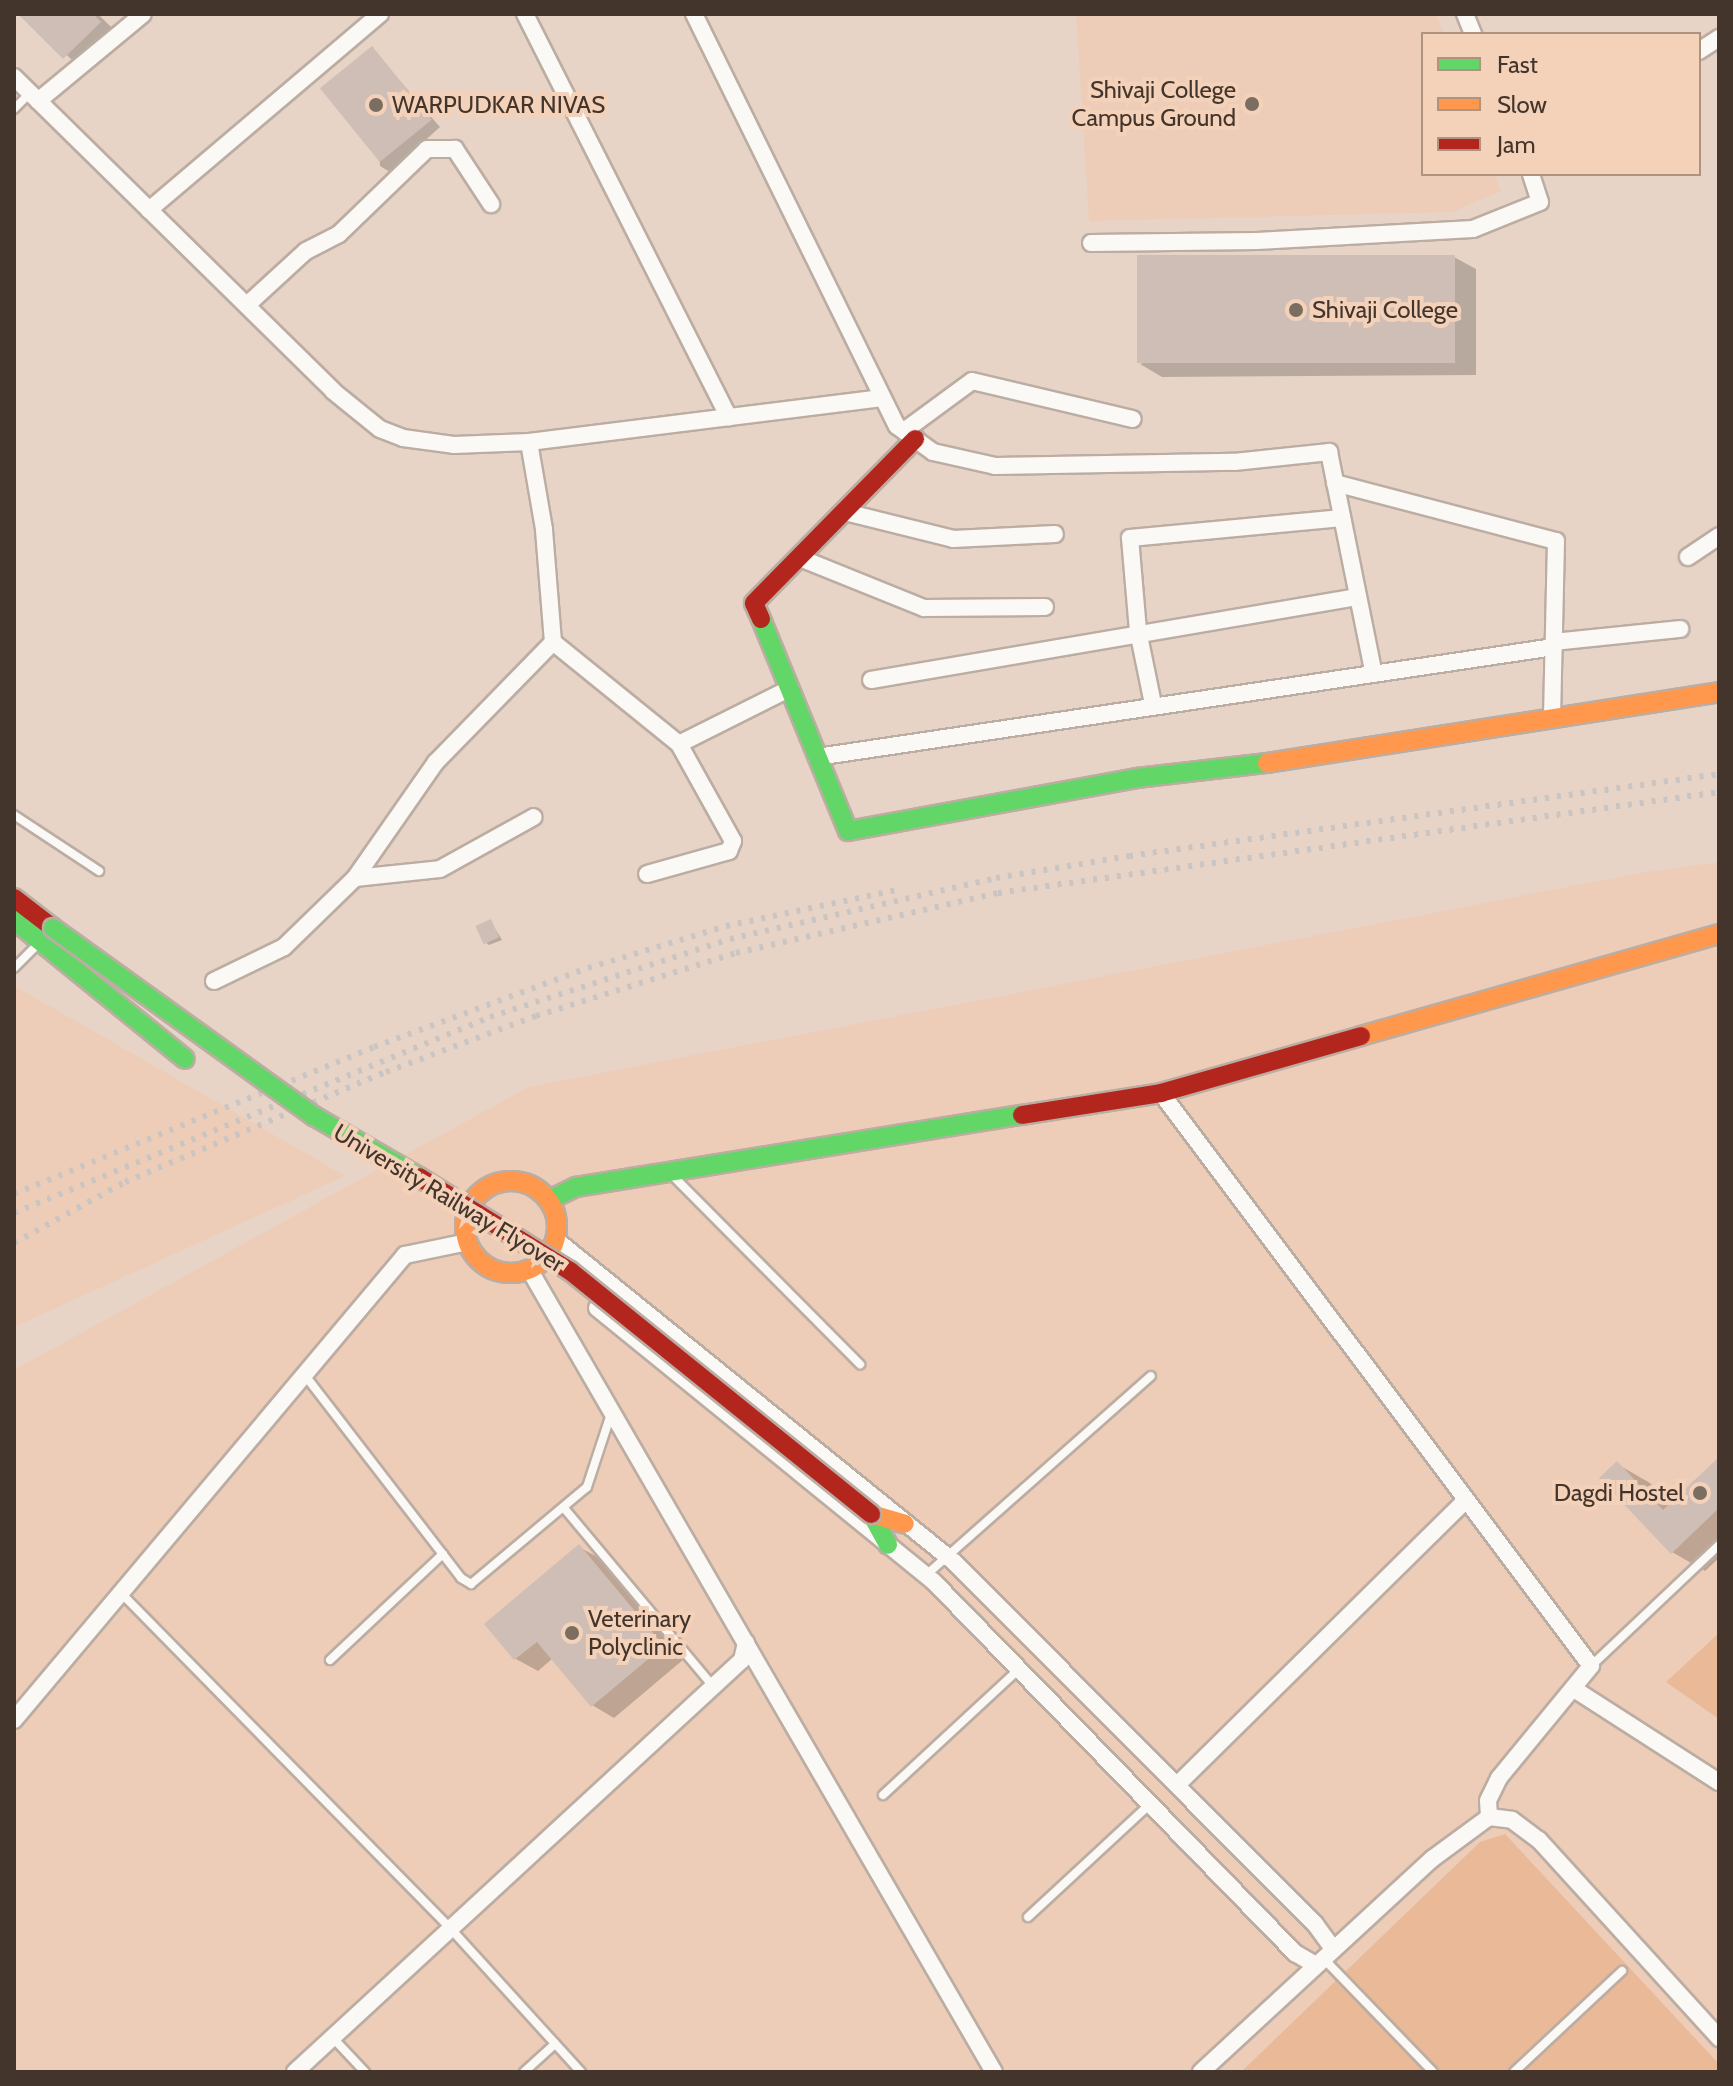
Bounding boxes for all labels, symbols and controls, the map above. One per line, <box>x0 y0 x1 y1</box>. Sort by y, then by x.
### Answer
legend <box>1421 32 1701 176</box>
text: Fast <box>1497 50 1538 79</box>
place label: Shivaji College Campus Ground <box>1072 76 1236 132</box>
text: Slow <box>1497 90 1547 119</box>
place label: WARPUDKAR NIVAS <box>392 91 605 119</box>
marker: Shivaji College Campus Ground <box>1243 95 1261 113</box>
marker: WARPUDKAR NIVAS <box>367 96 385 114</box>
text: Jam <box>1497 130 1535 159</box>
place label: Shivaji College <box>1312 296 1458 324</box>
marker: Shivaji College <box>1287 301 1305 319</box>
street label: University Railway Flyover <box>328 1118 570 1278</box>
place label: Dagdi Hostel <box>1554 1479 1684 1507</box>
marker: Dagdi Hostel <box>1691 1484 1709 1502</box>
place label: Veterinary Polyclinic <box>588 1605 691 1661</box>
marker: Veterinary Polyclinic <box>563 1624 581 1642</box>

